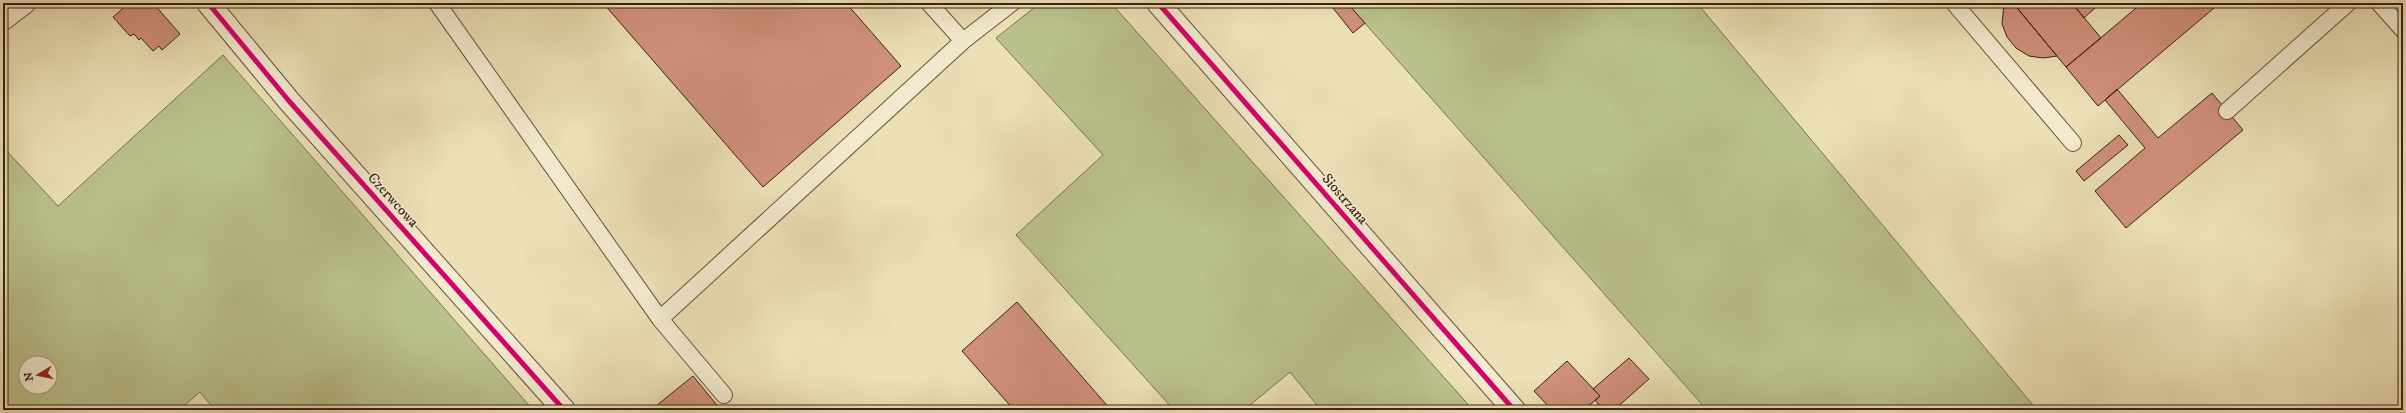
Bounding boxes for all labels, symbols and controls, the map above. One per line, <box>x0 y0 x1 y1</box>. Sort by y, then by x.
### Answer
street label: Czerwcowa <box>363 169 423 232</box>
street label: Siostrzana <box>1318 170 1373 229</box>
north arrow <box>18 355 58 395</box>
text: N <box>21 371 37 382</box>

